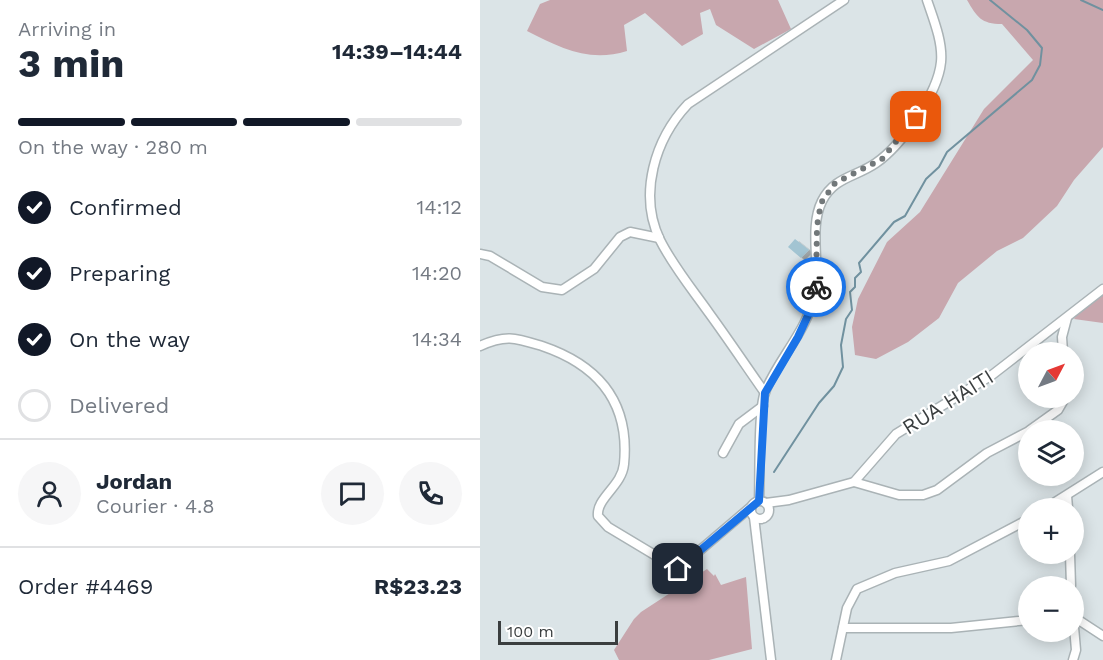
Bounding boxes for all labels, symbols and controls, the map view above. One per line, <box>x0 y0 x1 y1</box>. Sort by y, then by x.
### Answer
text: Arriving in <box>18 17 116 41</box>
text: 14:39–14:44 <box>332 39 462 64</box>
text: 3 min <box>18 41 125 86</box>
pin <box>890 91 941 142</box>
icon: bag <box>899 100 932 133</box>
text: On the way · 280 m <box>18 135 208 159</box>
icon: check <box>18 191 51 224</box>
text: Confirmed <box>69 195 182 220</box>
text: 14:12 <box>417 195 462 219</box>
icon: check <box>18 257 51 290</box>
courier <box>786 257 846 317</box>
text: Preparing <box>69 261 170 286</box>
text: 14:20 <box>412 261 462 285</box>
icon: bike <box>800 271 833 304</box>
icon: check <box>18 323 51 356</box>
text: On the way <box>69 327 190 352</box>
text: 14:34 <box>412 327 462 351</box>
north arrow <box>1018 342 1084 408</box>
map controls <box>1018 342 1084 642</box>
street label: RUA HAITI <box>897 364 998 439</box>
text: Delivered <box>69 393 169 418</box>
button: layers <box>1018 420 1084 486</box>
button: person <box>18 462 81 525</box>
button: chat <box>321 462 384 525</box>
button: phone <box>399 462 462 525</box>
text: Jordan <box>96 469 172 494</box>
text: Courier · 4.8 <box>96 494 215 518</box>
button: + <box>1018 498 1084 564</box>
pin <box>652 543 703 594</box>
icon: home <box>661 552 694 585</box>
text: Order #4469 <box>18 574 153 599</box>
text: R$23.23 <box>374 574 462 599</box>
button: − <box>1018 576 1084 642</box>
scale bar <box>498 618 618 646</box>
text: 100 m <box>507 622 554 641</box>

